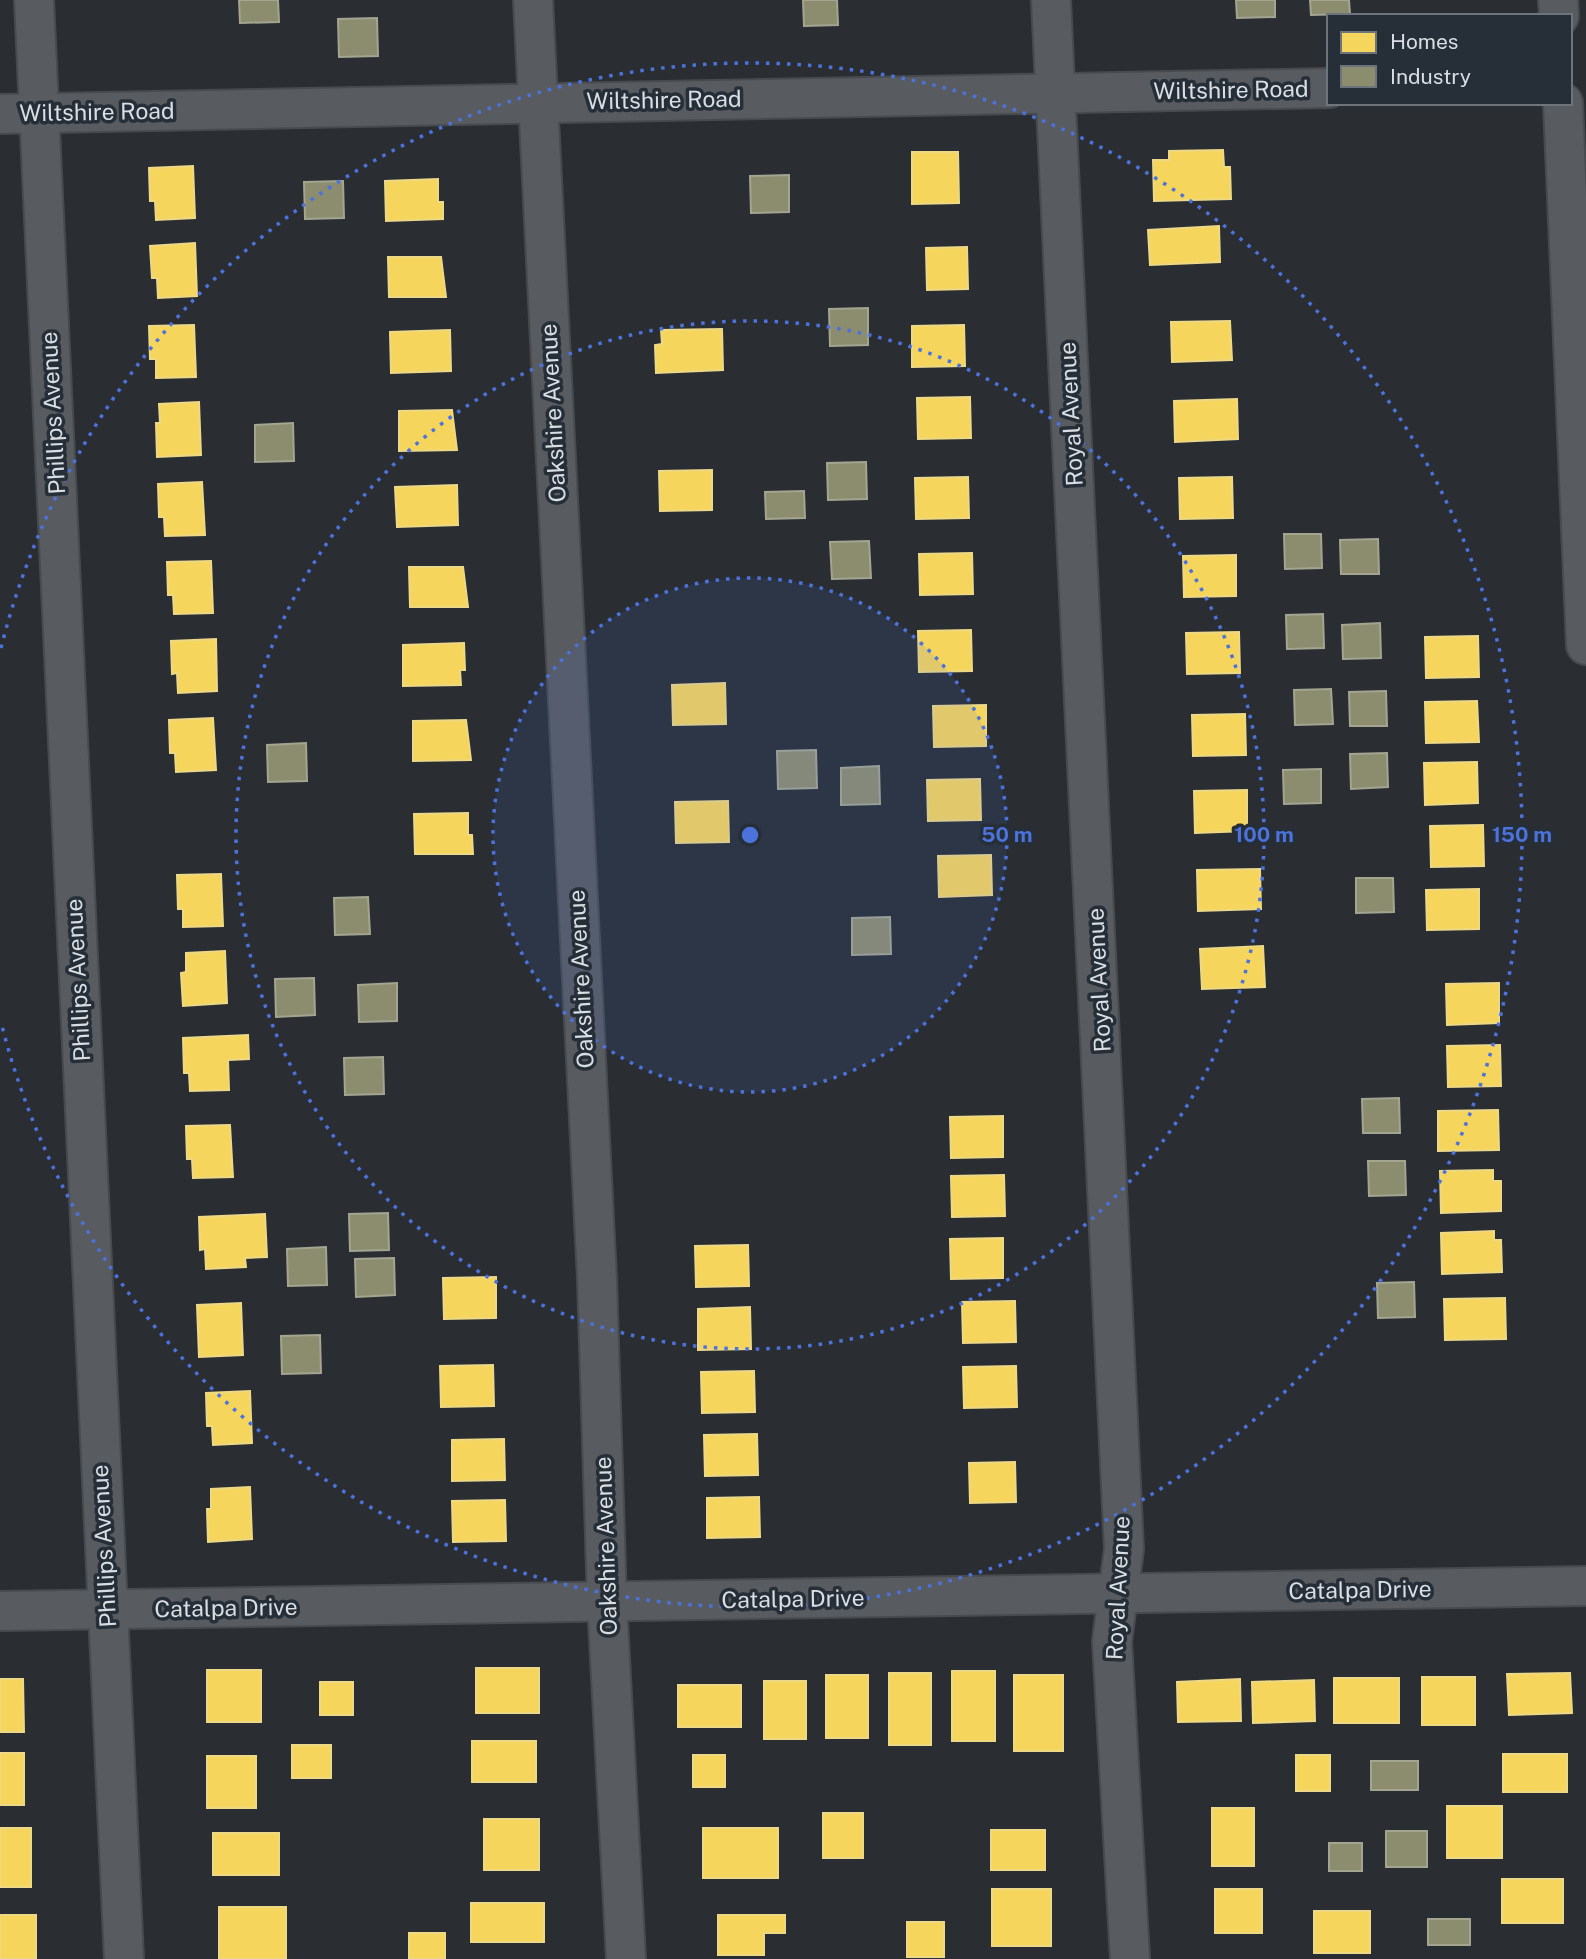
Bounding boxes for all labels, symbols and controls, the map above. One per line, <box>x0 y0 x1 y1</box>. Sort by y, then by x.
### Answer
legend <box>1327 14 1572 105</box>
text: Homes <box>1390 29 1458 54</box>
text: Industry <box>1390 64 1471 89</box>
street label: Wiltshire Road <box>1153 75 1309 104</box>
street label: Wiltshire Road <box>586 85 742 114</box>
street label: Wiltshire Road <box>19 97 175 126</box>
street label: Oakshire Avenue <box>534 323 571 503</box>
street label: Phillips Avenue <box>35 331 70 495</box>
street label: Royal Avenue <box>1053 341 1088 487</box>
text: 50 m <box>981 822 1033 847</box>
text: 100 m <box>1234 822 1294 847</box>
text: 150 m <box>1492 822 1552 847</box>
centre of rings <box>738 823 762 847</box>
street label: Oakshire Avenue <box>562 889 599 1069</box>
street label: Phillips Avenue <box>60 898 95 1062</box>
street label: Royal Avenue <box>1081 907 1116 1053</box>
street label: Oakshire Avenue <box>589 1456 622 1636</box>
street label: Phillips Avenue <box>86 1464 121 1628</box>
street label: Royal Avenue <box>1100 1515 1135 1661</box>
street label: Catalpa Drive <box>1288 1575 1432 1604</box>
street label: Catalpa Drive <box>721 1584 865 1613</box>
street label: Catalpa Drive <box>154 1593 298 1622</box>

